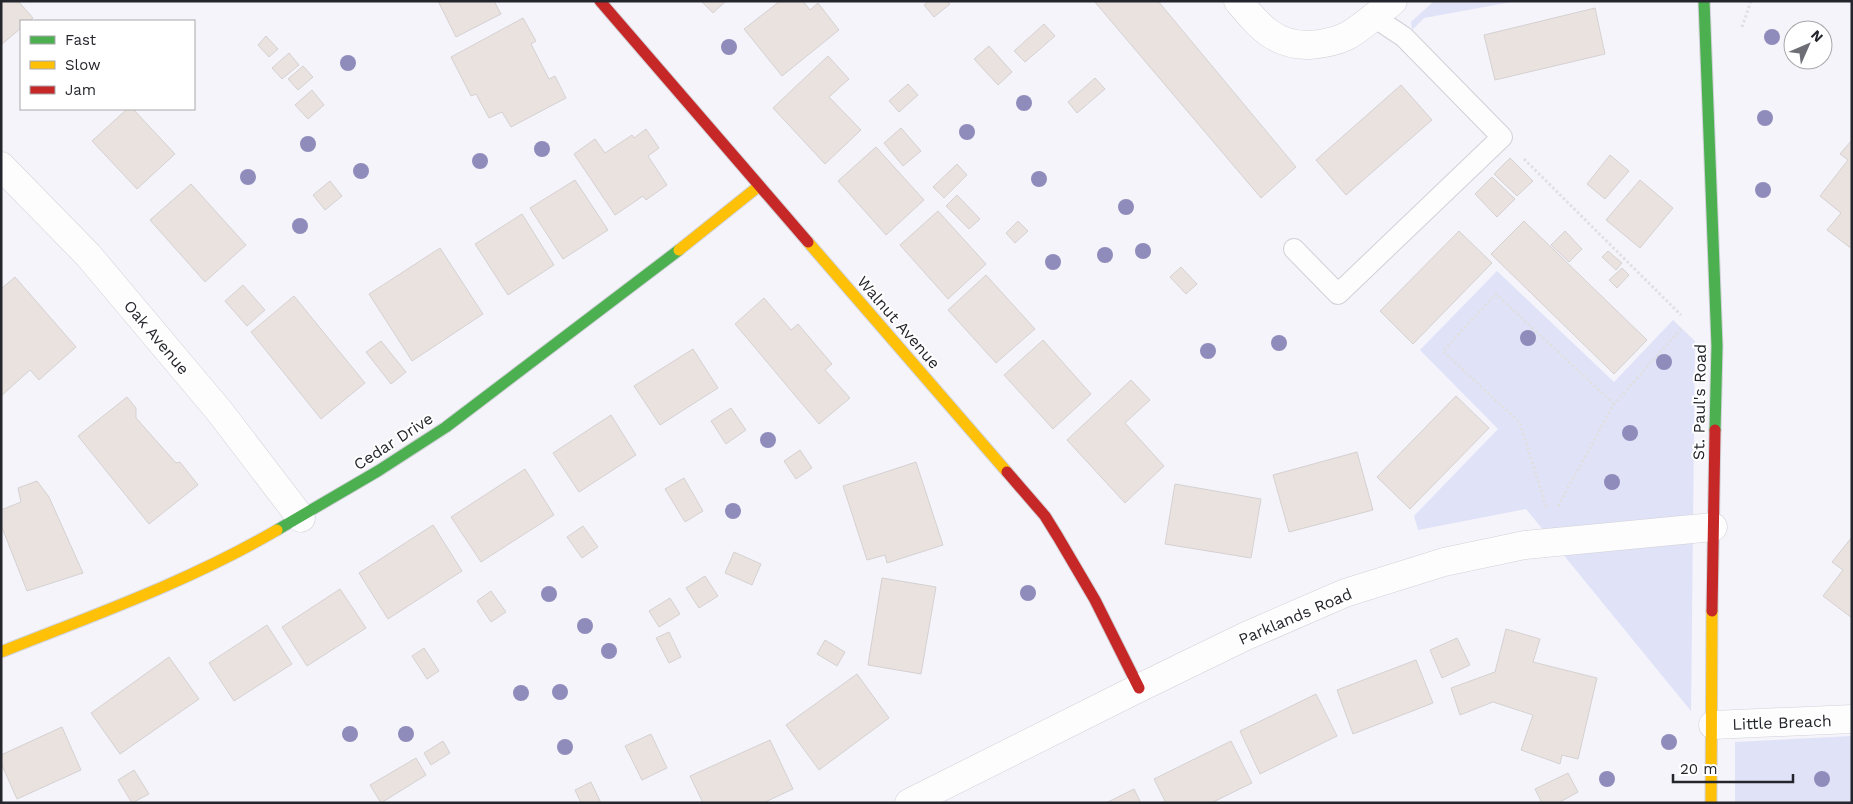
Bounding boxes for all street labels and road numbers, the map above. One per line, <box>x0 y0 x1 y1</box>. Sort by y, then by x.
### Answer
street label: Walnut Avenue <box>853 272 944 373</box>
street label: Oak Avenue <box>120 296 193 378</box>
street label: St. Paul's Road <box>1689 344 1710 460</box>
street label: Cedar Drive <box>350 409 436 474</box>
street label: Parklands Road <box>1236 584 1355 649</box>
street label: Little Breach <box>1732 711 1832 734</box>

